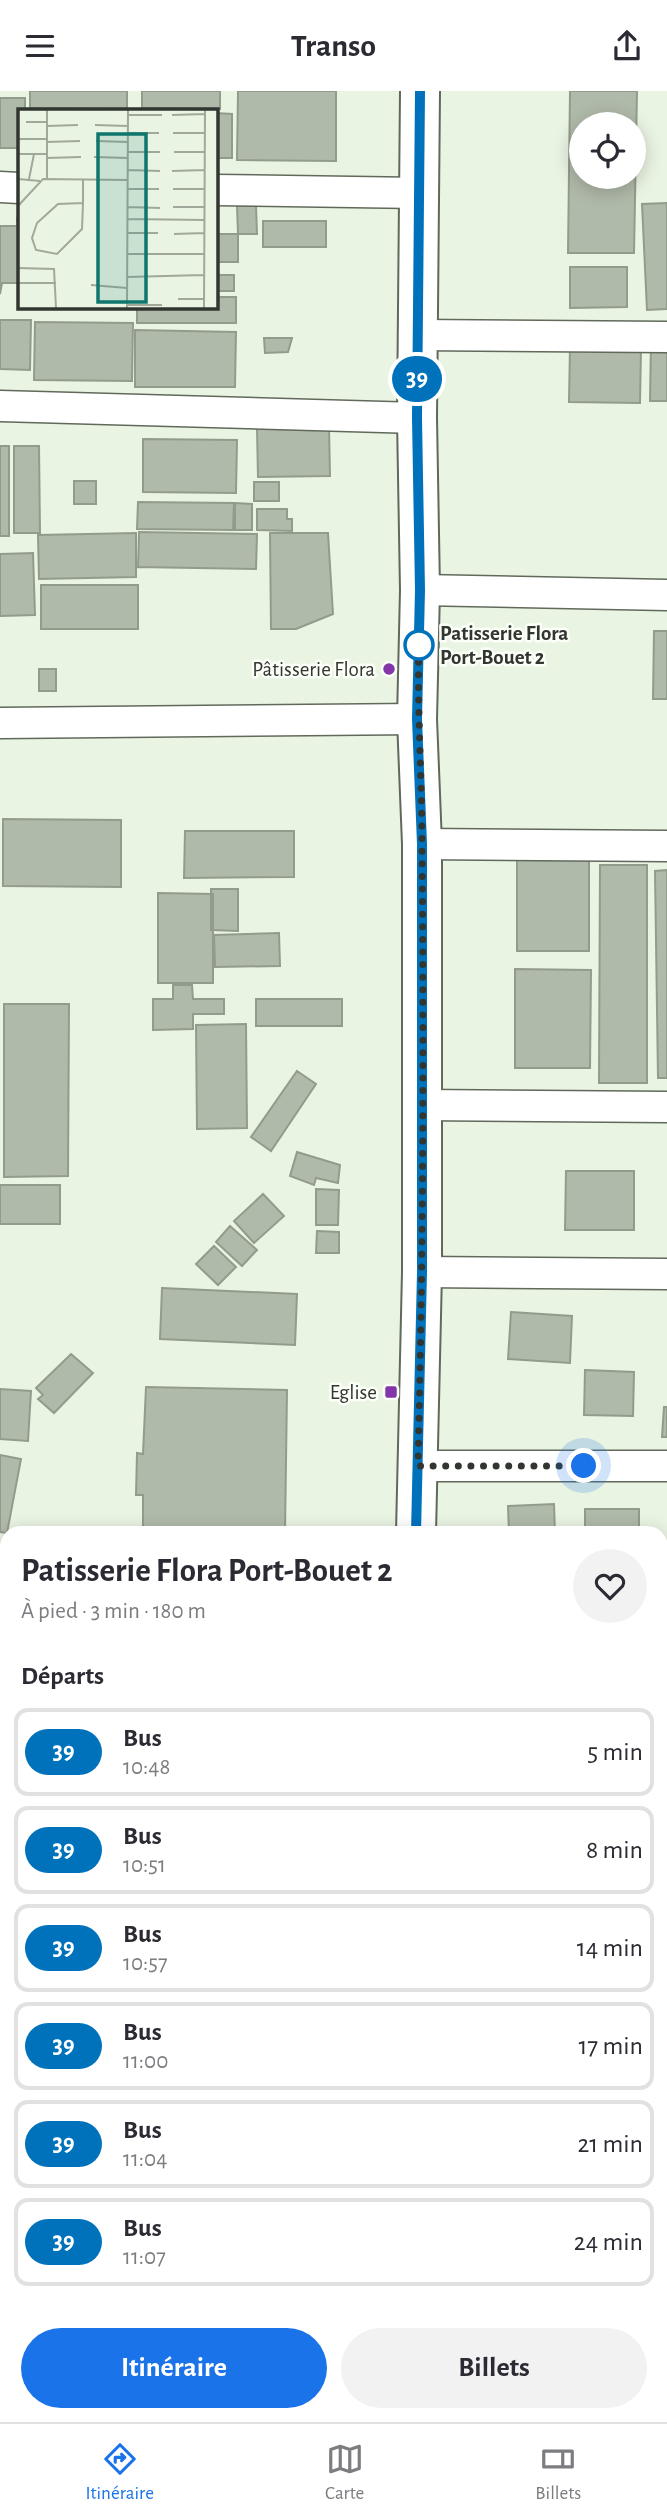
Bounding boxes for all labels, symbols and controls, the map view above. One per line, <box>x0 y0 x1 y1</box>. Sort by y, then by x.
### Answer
icon: menu <box>21 27 59 65</box>
icon: share <box>608 27 646 65</box>
text: Transo <box>291 30 376 62</box>
inset map <box>18 109 217 308</box>
map controls <box>569 112 646 189</box>
button: locate <box>569 112 646 189</box>
line badge: 39 <box>386 356 448 402</box>
text: 39 <box>406 367 428 391</box>
place label: Patisserie Flora Port-Bouet 2 <box>440 623 568 668</box>
marker: Patisserie Flora Port-Bouet 2 <box>404 630 434 660</box>
place label: Pâtisserie Flora <box>252 659 375 680</box>
marker: Pâtisserie Flora <box>381 661 397 677</box>
place label: Eglise <box>330 1382 377 1403</box>
marker: Eglise <box>383 1384 399 1400</box>
your location <box>566 1448 601 1483</box>
button: heart <box>573 1549 647 1623</box>
text: Patisserie Flora Port-Bouet 2 <box>21 1555 392 1588</box>
text: À pied · 3 min · 180 m <box>21 1600 206 1623</box>
text: Départs <box>21 1663 104 1689</box>
text: Bus <box>123 1725 162 1751</box>
text: 5 min <box>587 1739 643 1765</box>
text: 39 <box>53 1740 74 1764</box>
text: 10:48 <box>123 1756 170 1779</box>
text: Bus <box>123 1823 162 1849</box>
text: 8 min <box>586 1837 643 1863</box>
text: 39 <box>53 1838 74 1862</box>
text: 10:51 <box>123 1854 166 1877</box>
text: Bus <box>123 1921 162 1947</box>
text: 14 min <box>577 1935 643 1961</box>
text: 39 <box>53 1936 74 1960</box>
text: 10:57 <box>123 1952 168 1975</box>
text: Bus <box>123 2019 162 2045</box>
text: 17 min <box>578 2033 643 2059</box>
text: 39 <box>53 2034 74 2058</box>
text: 11:00 <box>123 2050 168 2073</box>
text: Bus <box>123 2117 162 2143</box>
text: 21 min <box>577 2131 643 2157</box>
text: 39 <box>53 2132 74 2156</box>
text: 11:04 <box>123 2148 167 2171</box>
text: Bus <box>123 2215 162 2241</box>
text: 24 min <box>574 2229 643 2255</box>
text: 39 <box>53 2230 74 2254</box>
text: 11:07 <box>123 2246 166 2269</box>
button: Itinéraire <box>21 2328 327 2408</box>
button: Billets <box>341 2328 647 2408</box>
tab: Itinéraire <box>86 2440 154 2505</box>
tab: Carte <box>325 2440 364 2505</box>
tab: Billets <box>535 2440 581 2505</box>

